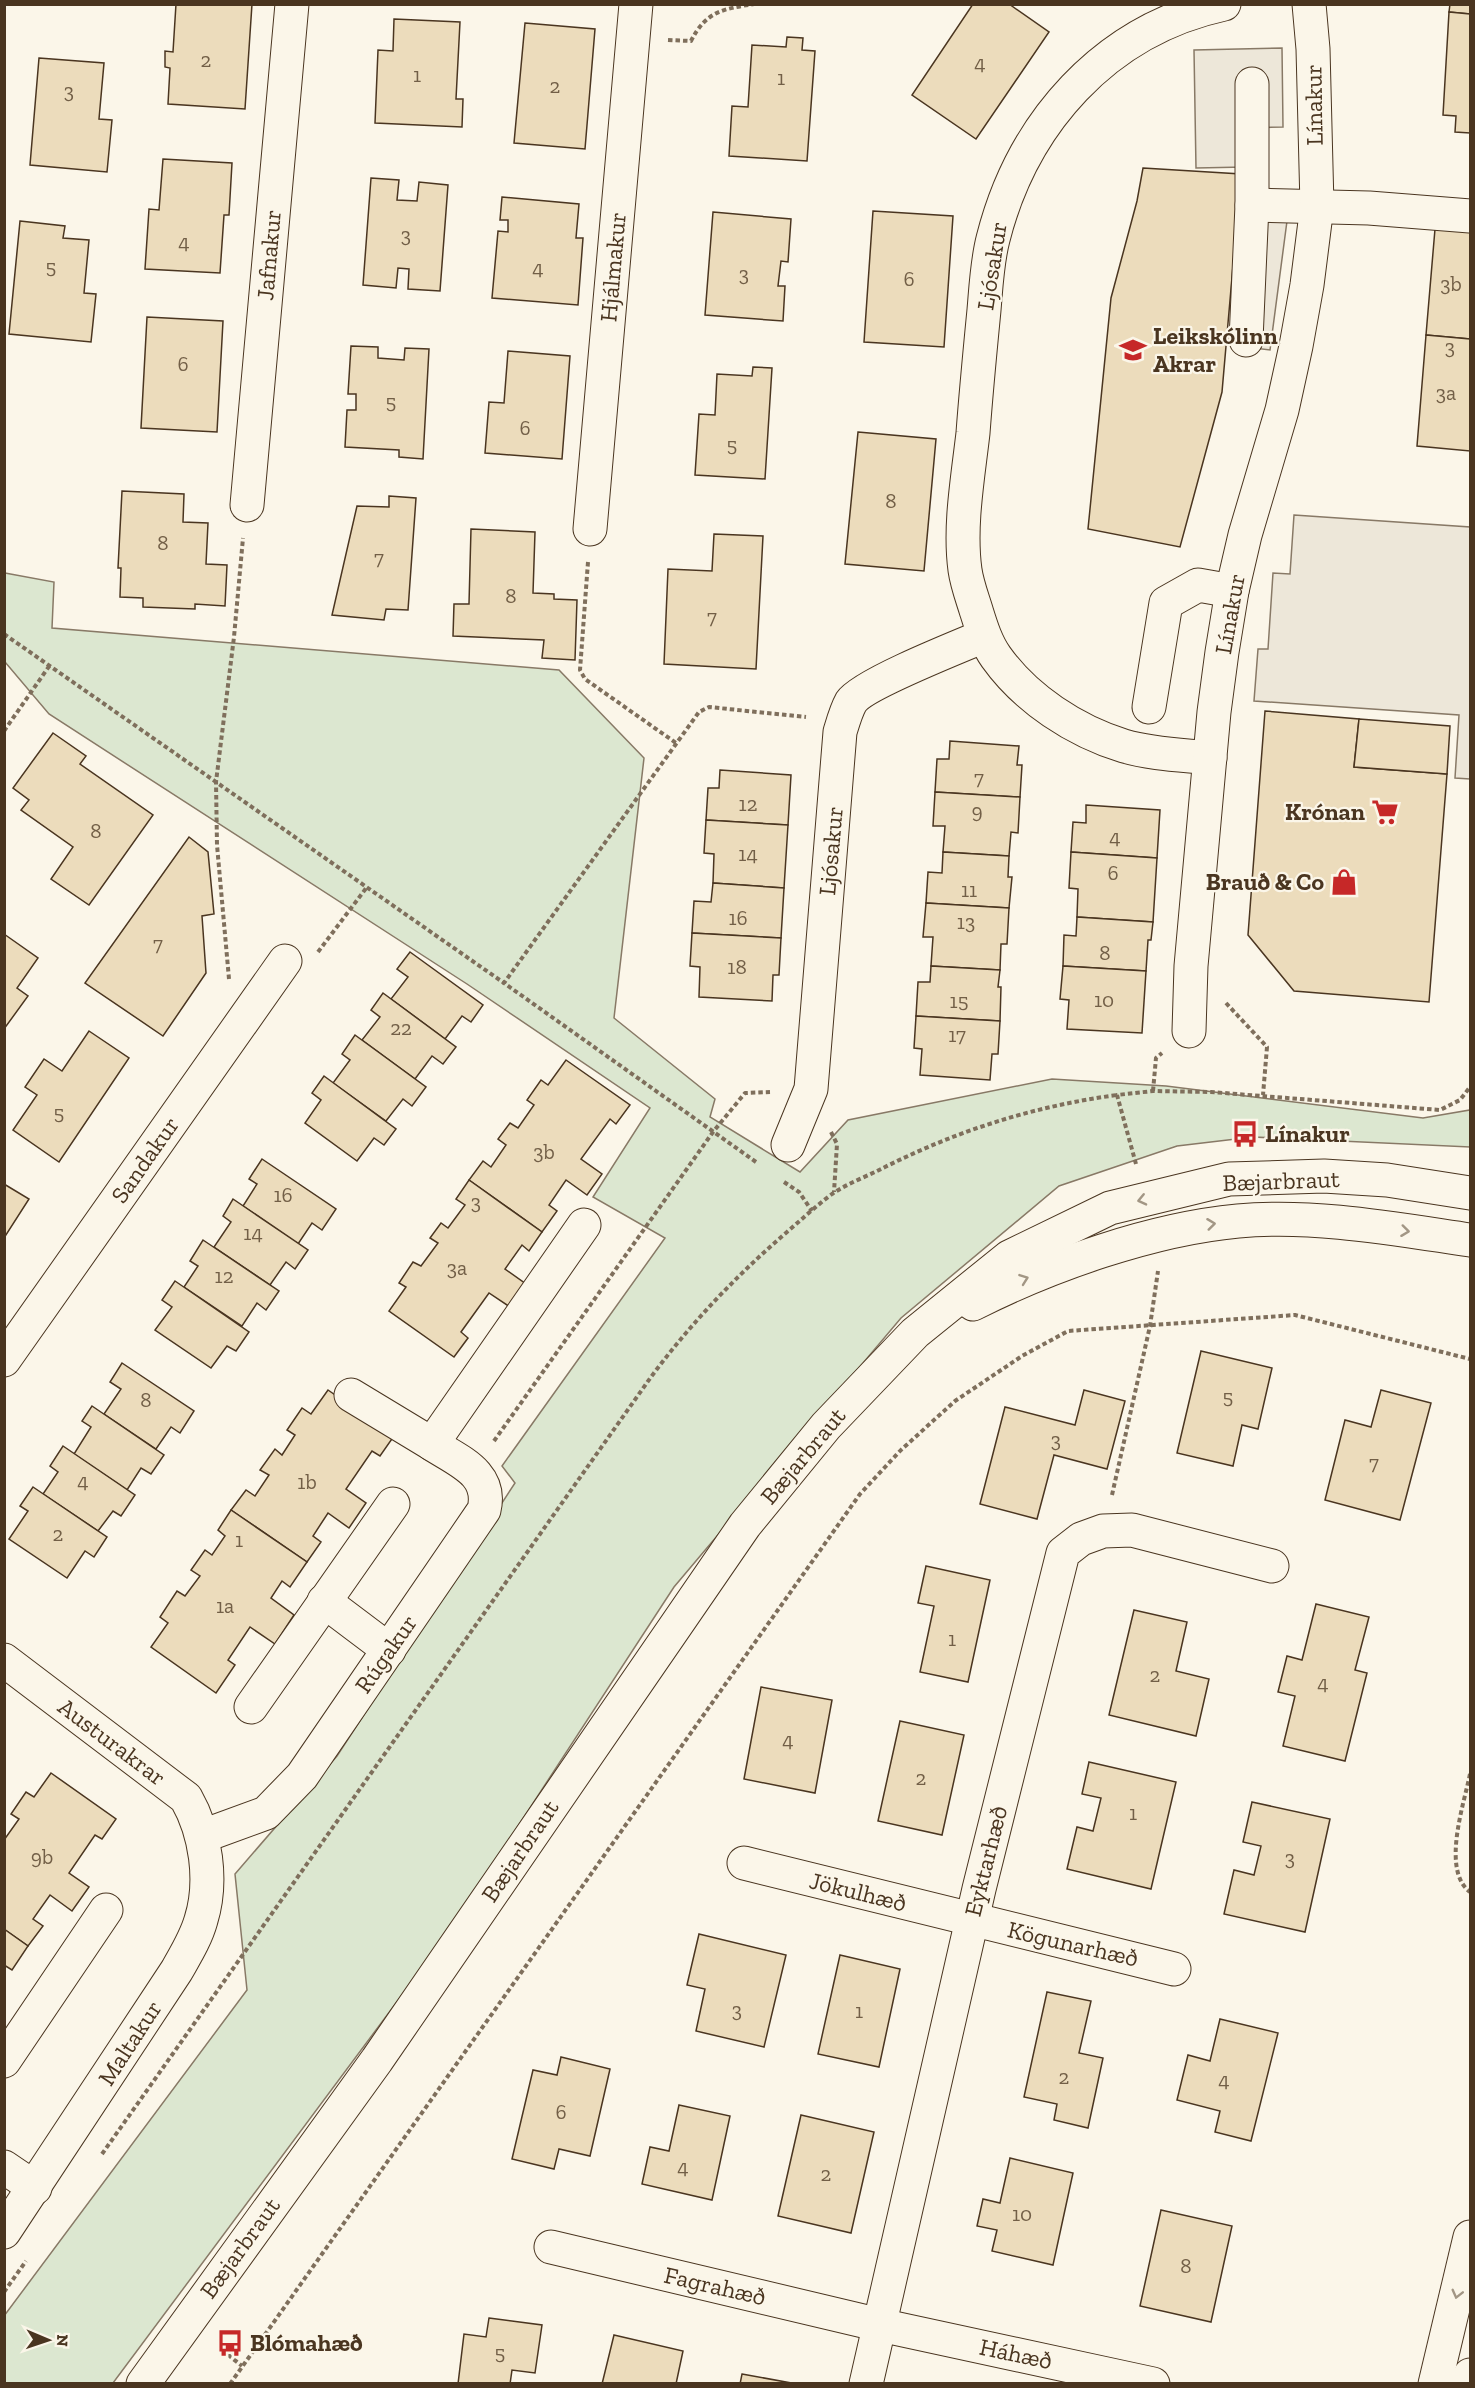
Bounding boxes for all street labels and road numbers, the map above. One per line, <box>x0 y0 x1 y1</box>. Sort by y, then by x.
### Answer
street label: Línakur <box>1298 64 1329 146</box>
street label: Jafnakur <box>250 208 287 302</box>
street label: Hjálmakur <box>593 211 632 323</box>
street label: Ljósakur <box>970 220 1013 312</box>
street label: Línakur <box>1208 571 1251 656</box>
street label: Ljósakur <box>812 805 849 897</box>
street label: Sandakur <box>104 1111 185 1209</box>
street label: Bæjarbraut <box>1222 1164 1340 1197</box>
street label: Bæjarbraut <box>754 1401 851 1510</box>
street label: Rúgakur <box>348 1609 423 1699</box>
street label: Austurakrar <box>53 1692 172 1792</box>
street label: Bæjarbraut <box>475 1794 564 1907</box>
street label: Eyktarhæð <box>958 1802 1013 1919</box>
street label: Jökulhæð <box>806 1865 910 1918</box>
street label: Kögunarhæð <box>1005 1914 1141 1973</box>
street label: Maltakur <box>91 1995 168 2091</box>
street label: Bæjarbraut <box>193 2192 286 2304</box>
street label: Fagrahæð <box>661 2260 769 2311</box>
street label: Háhæð <box>977 2332 1055 2375</box>

